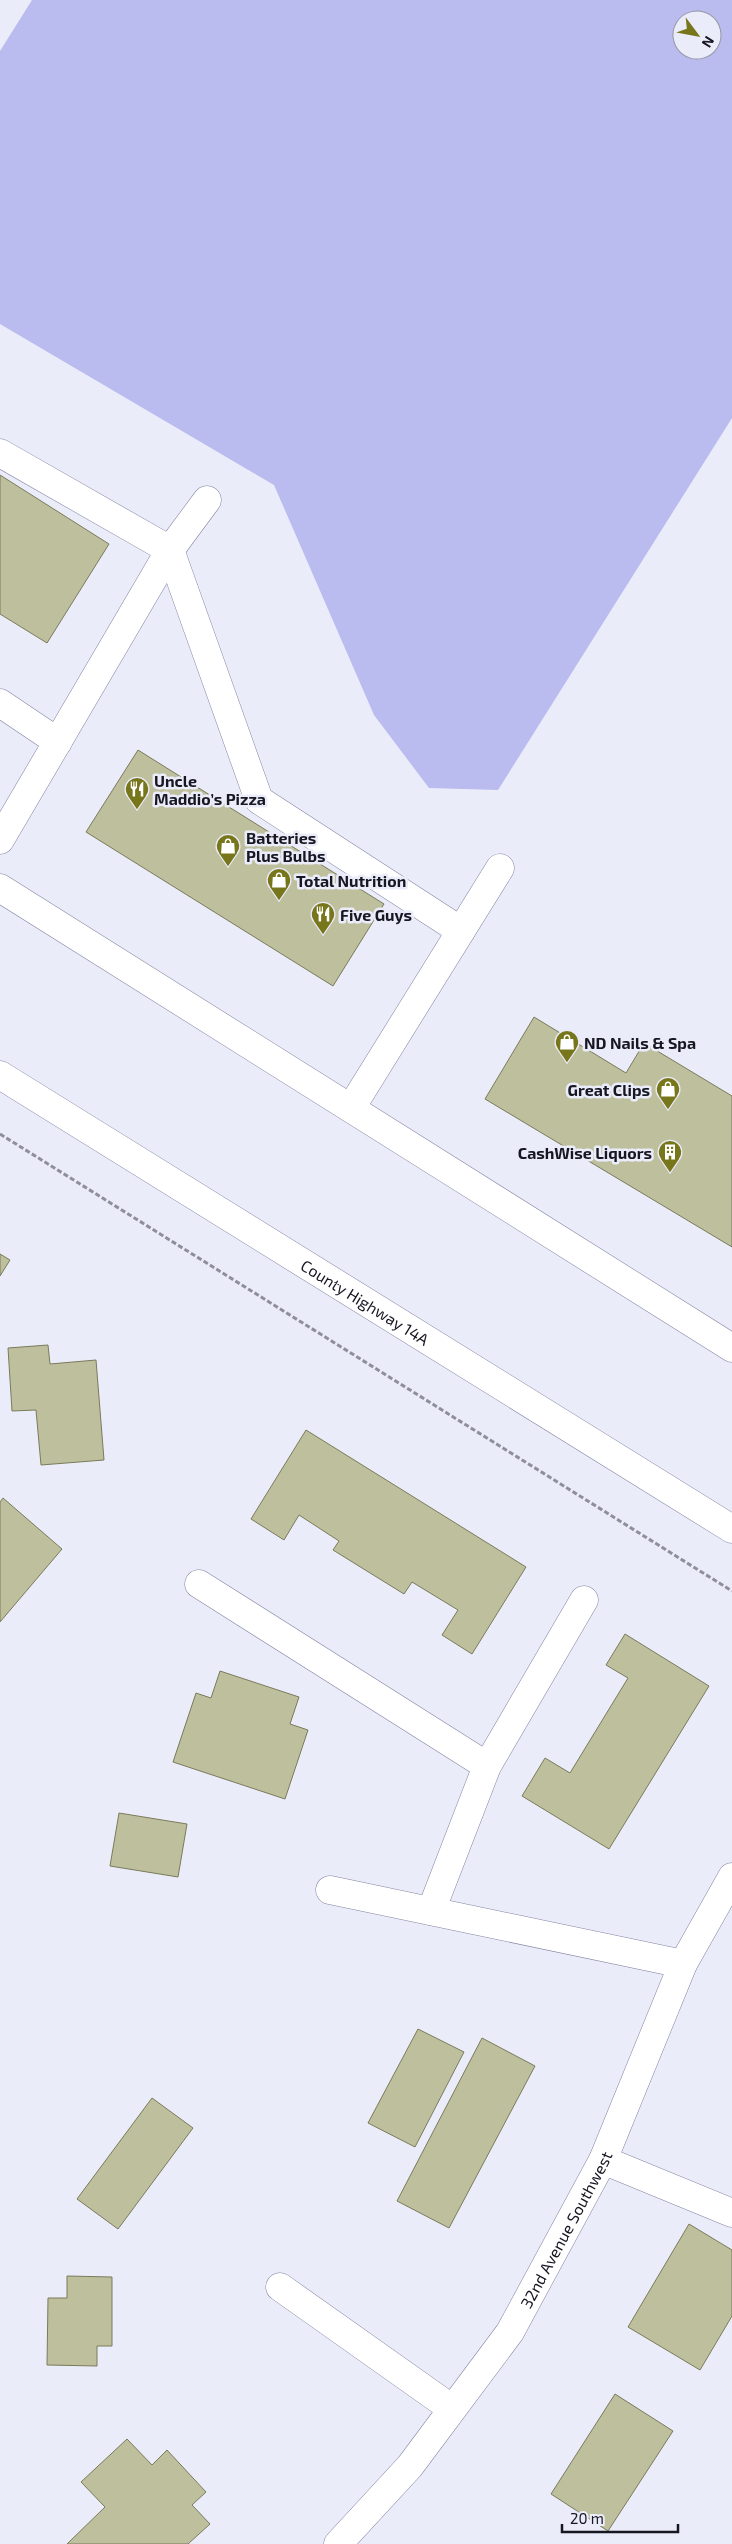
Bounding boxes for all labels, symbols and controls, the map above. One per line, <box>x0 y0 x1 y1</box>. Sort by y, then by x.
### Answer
north arrow <box>672 10 722 60</box>
text: N <box>699 33 718 51</box>
place label: Uncle Maddio’s Pizza <box>154 771 266 808</box>
restaurant icon: Uncle Maddio’s Pizza <box>124 776 150 810</box>
place label: Batteries Plus Bulbs <box>246 828 326 865</box>
shop icon: Batteries Plus Bulbs <box>215 833 241 867</box>
shop icon: Total Nutrition <box>266 867 292 901</box>
place label: Total Nutrition <box>296 871 406 890</box>
restaurant icon: Five Guys <box>310 901 336 935</box>
place label: Five Guys <box>340 905 412 925</box>
shop icon: ND Nails & Spa <box>554 1029 580 1063</box>
place label: ND Nails & Spa <box>584 1033 696 1052</box>
shop icon: Great Clips <box>655 1076 681 1110</box>
place label: Great Clips <box>568 1080 650 1099</box>
building icon: CashWise Liquors <box>657 1139 683 1173</box>
place label: CashWise Liquors <box>518 1143 652 1162</box>
street label: County Highway 14A <box>298 1255 433 1349</box>
street label: 32nd Avenue Southwest <box>515 2148 615 2311</box>
scale bar <box>562 2502 678 2534</box>
text: 20 m <box>570 2509 604 2527</box>

